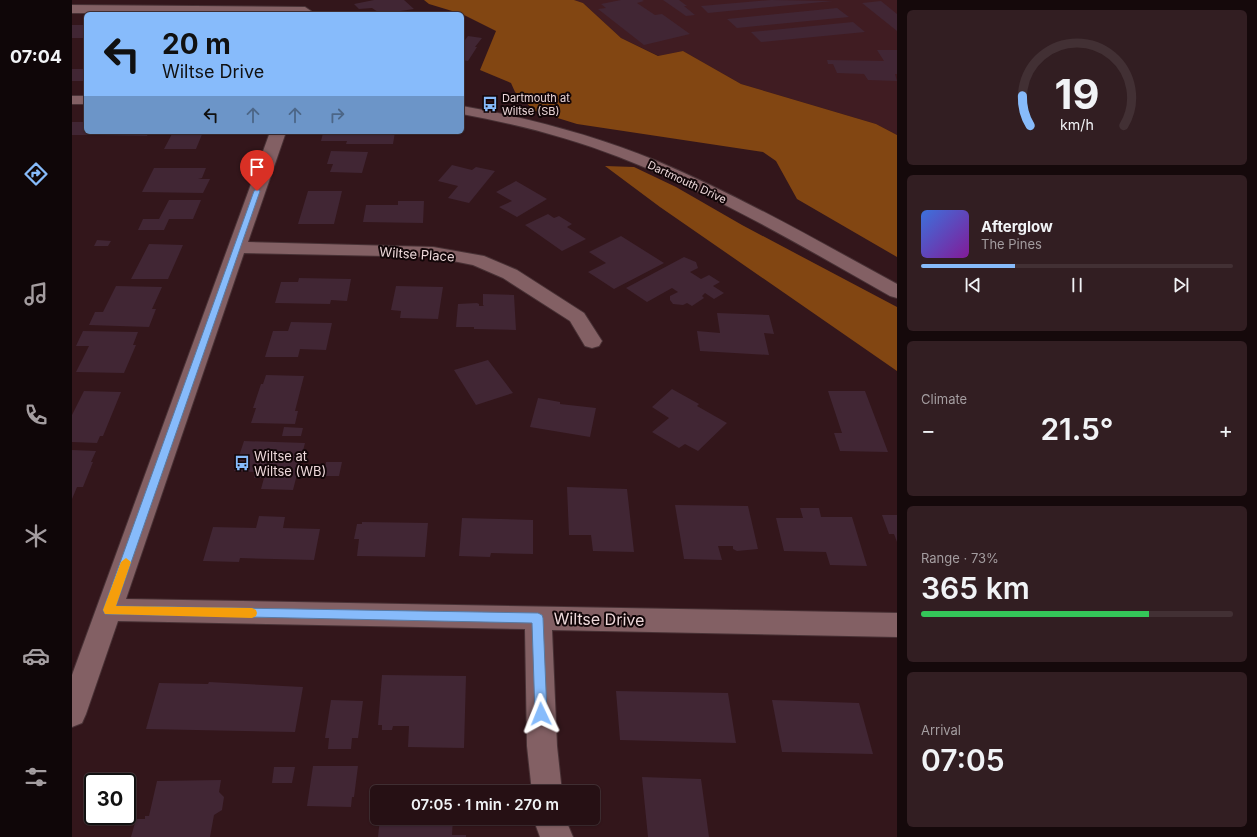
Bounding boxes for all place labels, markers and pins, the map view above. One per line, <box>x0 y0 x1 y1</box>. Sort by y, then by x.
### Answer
place label: Dartmouth at Wiltse (SB) <box>502 91 570 118</box>
bus stop icon: Dartmouth at Wiltse (SB) <box>481 95 499 113</box>
pin <box>240 150 274 191</box>
place label: Wiltse at Wiltse (WB) <box>254 448 326 479</box>
bus stop icon: Wiltse at Wiltse (WB) <box>233 454 251 472</box>

